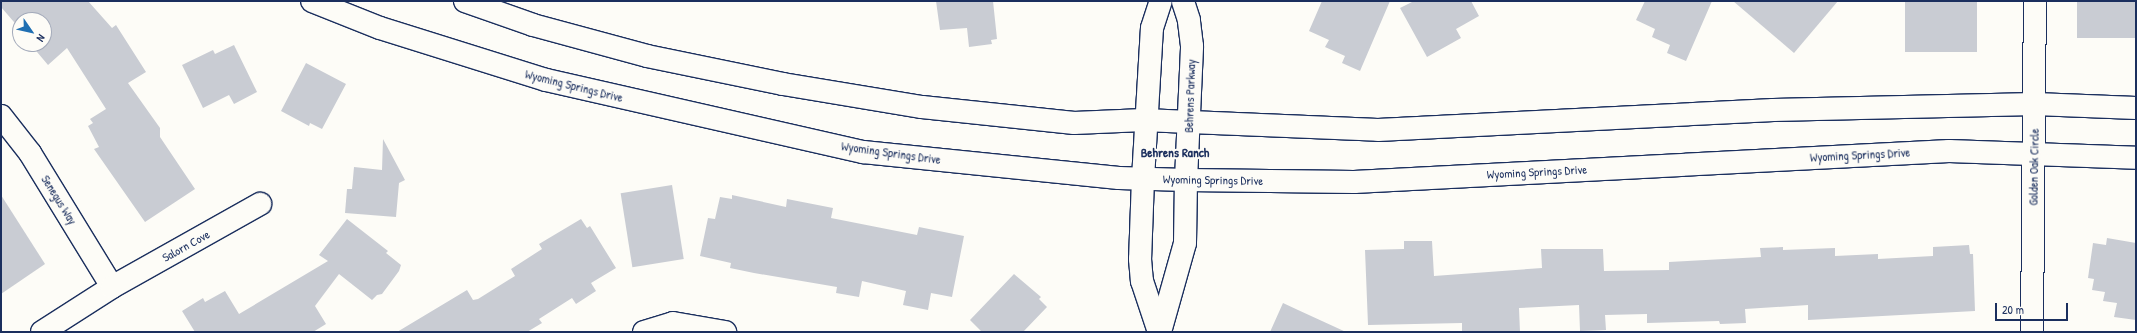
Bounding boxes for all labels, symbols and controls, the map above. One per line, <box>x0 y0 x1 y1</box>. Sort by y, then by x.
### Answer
north arrow <box>12 12 52 52</box>
text: N <box>34 32 49 44</box>
street label: Behrens Parkway <box>1182 59 1198 133</box>
street label: Wyoming Springs Drive <box>524 67 624 105</box>
street label: Golden Oak Circle <box>2026 128 2042 206</box>
street label: Wyoming Springs Drive <box>840 139 942 167</box>
district label: Behrens Ranch <box>1141 144 1209 160</box>
street label: Wyoming Springs Drive <box>1810 145 1910 165</box>
street label: Wyoming Springs Drive <box>1487 162 1587 182</box>
street label: Wyoming Springs Drive <box>1163 172 1263 188</box>
street label: Senegus Way <box>38 173 80 227</box>
street label: Salorn Cove <box>160 227 212 265</box>
scale bar <box>1997 295 2070 321</box>
text: 20 m <box>2002 301 2024 318</box>

